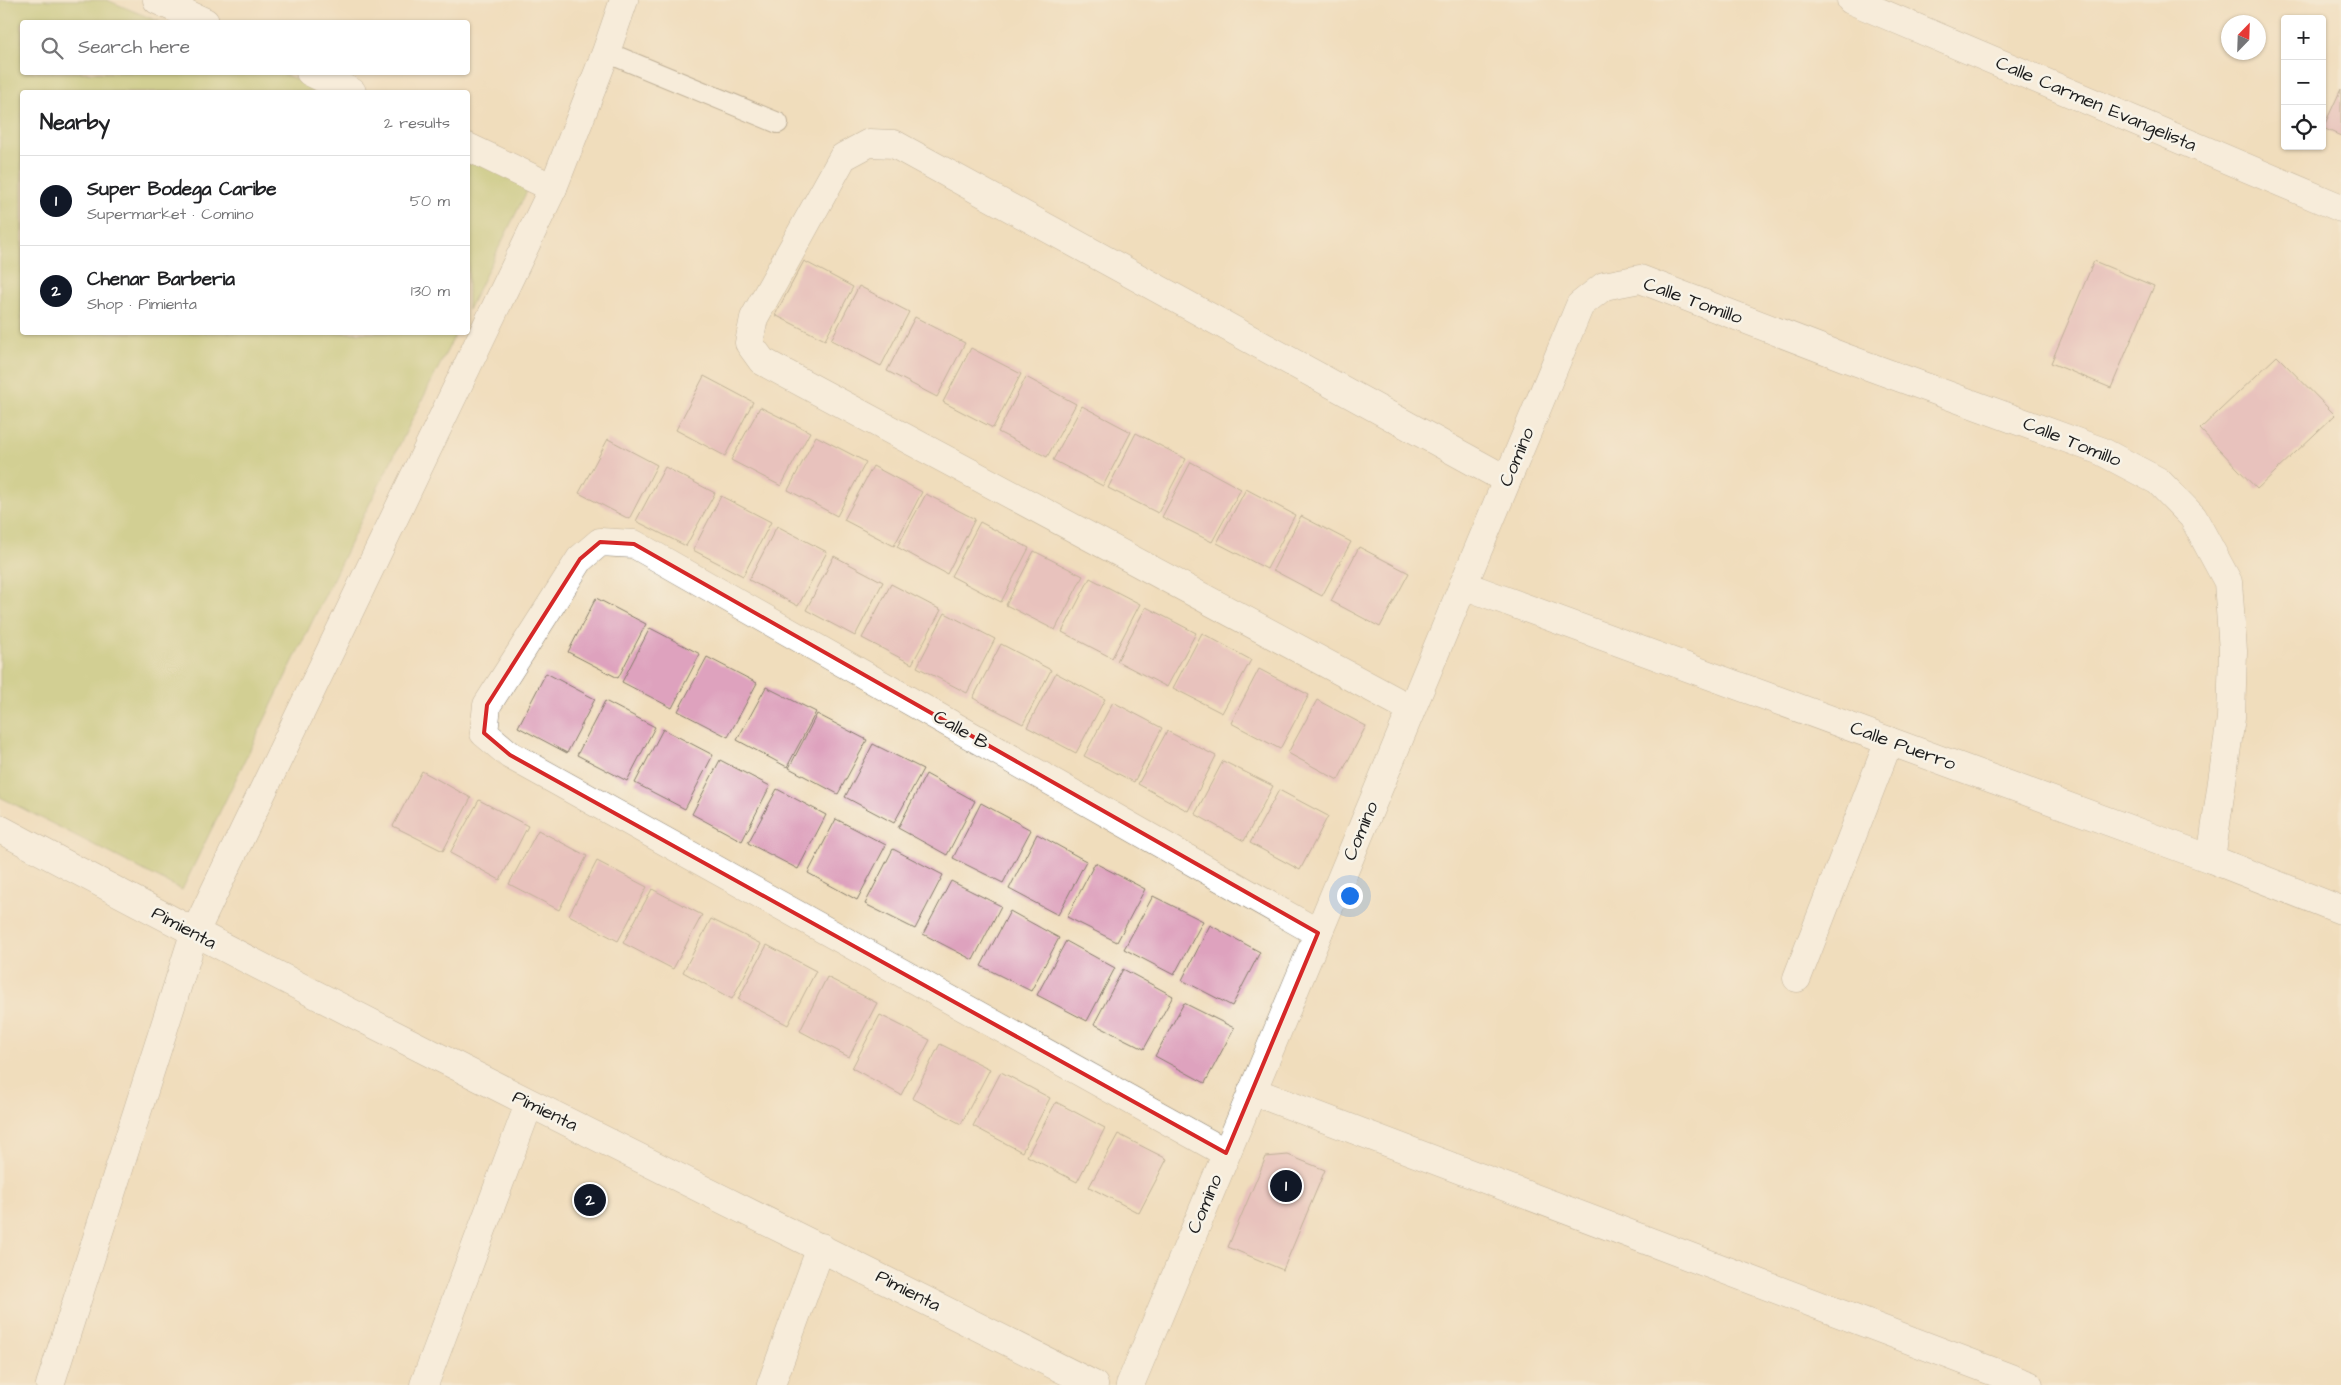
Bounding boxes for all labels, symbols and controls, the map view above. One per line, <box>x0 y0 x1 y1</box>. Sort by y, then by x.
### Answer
north arrow <box>2221 15 2266 60</box>
map controls <box>2281 15 2326 150</box>
button: + <box>2281 15 2326 60</box>
search box <box>20 20 470 75</box>
icon: search <box>38 34 66 62</box>
text: Search here <box>78 34 190 61</box>
street label: Calle Carmen Evangelista <box>1991 49 2201 160</box>
button: − <box>2281 60 2326 105</box>
button: locate <box>2281 105 2326 150</box>
text: Nearby <box>40 108 110 137</box>
text: 2 results <box>384 112 450 134</box>
text: Super Bodega Caribe <box>87 176 277 203</box>
text: 1 <box>55 190 57 212</box>
text: 50 m <box>410 190 450 212</box>
text: Supermarket · Comino <box>87 203 253 225</box>
text: Chenar Barberia <box>87 266 235 293</box>
street label: Calle Tomillo <box>1640 271 1747 332</box>
text: 2 <box>51 280 61 302</box>
text: 130 m <box>411 280 450 302</box>
text: Shop · Pimienta <box>87 293 197 315</box>
street label: Calle Tomillo <box>2019 410 2125 474</box>
street label: Comino <box>1492 423 1542 491</box>
street label: Calle B <box>928 703 994 757</box>
street label: Calle Puerro <box>1846 714 1960 778</box>
street label: Comino <box>1336 797 1386 865</box>
your location <box>1337 883 1363 909</box>
street label: Pimienta <box>147 900 221 956</box>
street label: Pimienta <box>508 1084 583 1139</box>
pin: 1 <box>1270 1167 1302 1205</box>
street label: Comino <box>1180 1170 1230 1238</box>
pin: 2 <box>574 1181 606 1219</box>
street label: Pimienta <box>871 1263 946 1319</box>

